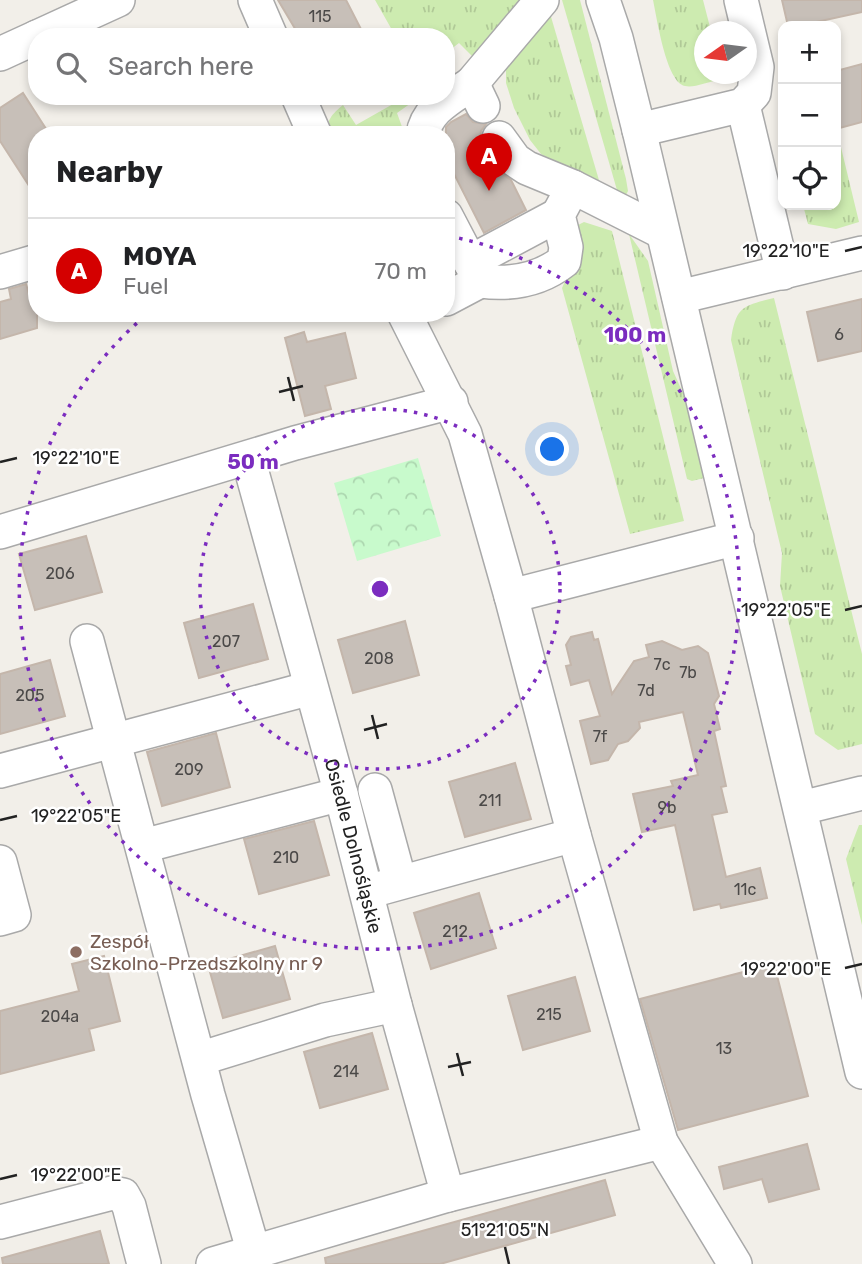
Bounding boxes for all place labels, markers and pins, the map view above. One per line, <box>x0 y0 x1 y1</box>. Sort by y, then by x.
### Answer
pin: A <box>466 133 512 191</box>
centre of rings <box>368 577 392 601</box>
place label: Zespół Szkolno-Przedszkolny nr 9 <box>90 930 323 975</box>
marker: Zespół Szkolno-Przedszkolny nr 9 <box>68 944 84 960</box>

